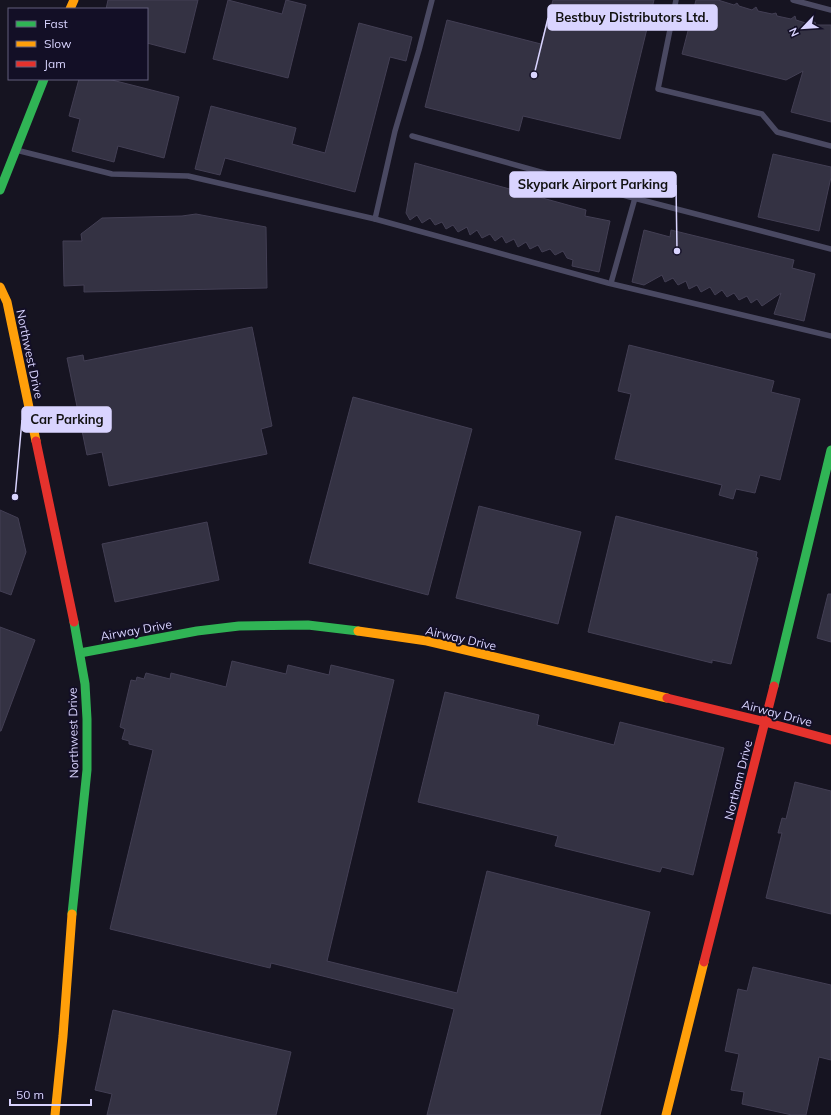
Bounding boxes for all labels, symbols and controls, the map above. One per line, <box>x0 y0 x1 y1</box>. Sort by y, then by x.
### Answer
callout: Bestbuy Distributors Ltd. <box>548 5 717 30</box>
legend <box>8 8 148 80</box>
north arrow <box>783 8 823 48</box>
text: Bestbuy Distributors Ltd. <box>555 9 709 26</box>
text: Fast <box>44 16 68 31</box>
text: N <box>786 26 802 39</box>
text: Slow <box>44 36 72 51</box>
text: Jam <box>44 56 66 71</box>
callout: Skypark Airport Parking <box>510 172 676 197</box>
text: Skypark Airport Parking <box>518 176 668 193</box>
street label: Northwest Drive <box>13 308 47 400</box>
callout: Car Parking <box>22 407 111 432</box>
text: Car Parking <box>30 411 104 427</box>
street label: Airway Drive <box>99 616 173 644</box>
street label: Airway Drive <box>424 623 498 653</box>
street label: Northwest Drive <box>65 688 81 778</box>
street label: Airway Drive <box>740 696 814 730</box>
street label: Northam Drive <box>721 739 755 821</box>
scale bar <box>10 1081 91 1107</box>
text: 50 m <box>16 1087 44 1102</box>

